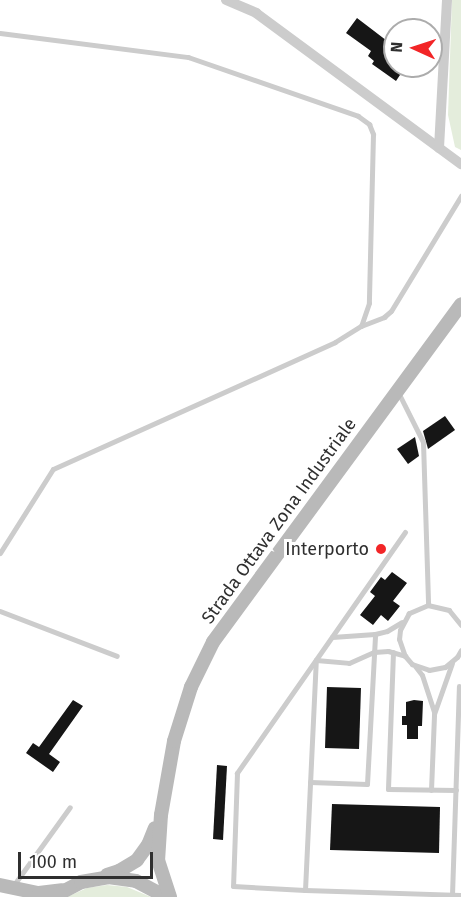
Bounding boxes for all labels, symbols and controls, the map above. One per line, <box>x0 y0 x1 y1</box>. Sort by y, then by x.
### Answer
north arrow <box>383 18 443 78</box>
text: N <box>387 41 406 53</box>
street label: Strada Ottava Zona Industriale <box>197 414 361 628</box>
place label: Interporto <box>285 538 369 560</box>
marker: Interporto <box>374 542 388 556</box>
scale bar <box>21 840 156 878</box>
text: 100 m <box>29 851 77 873</box>

